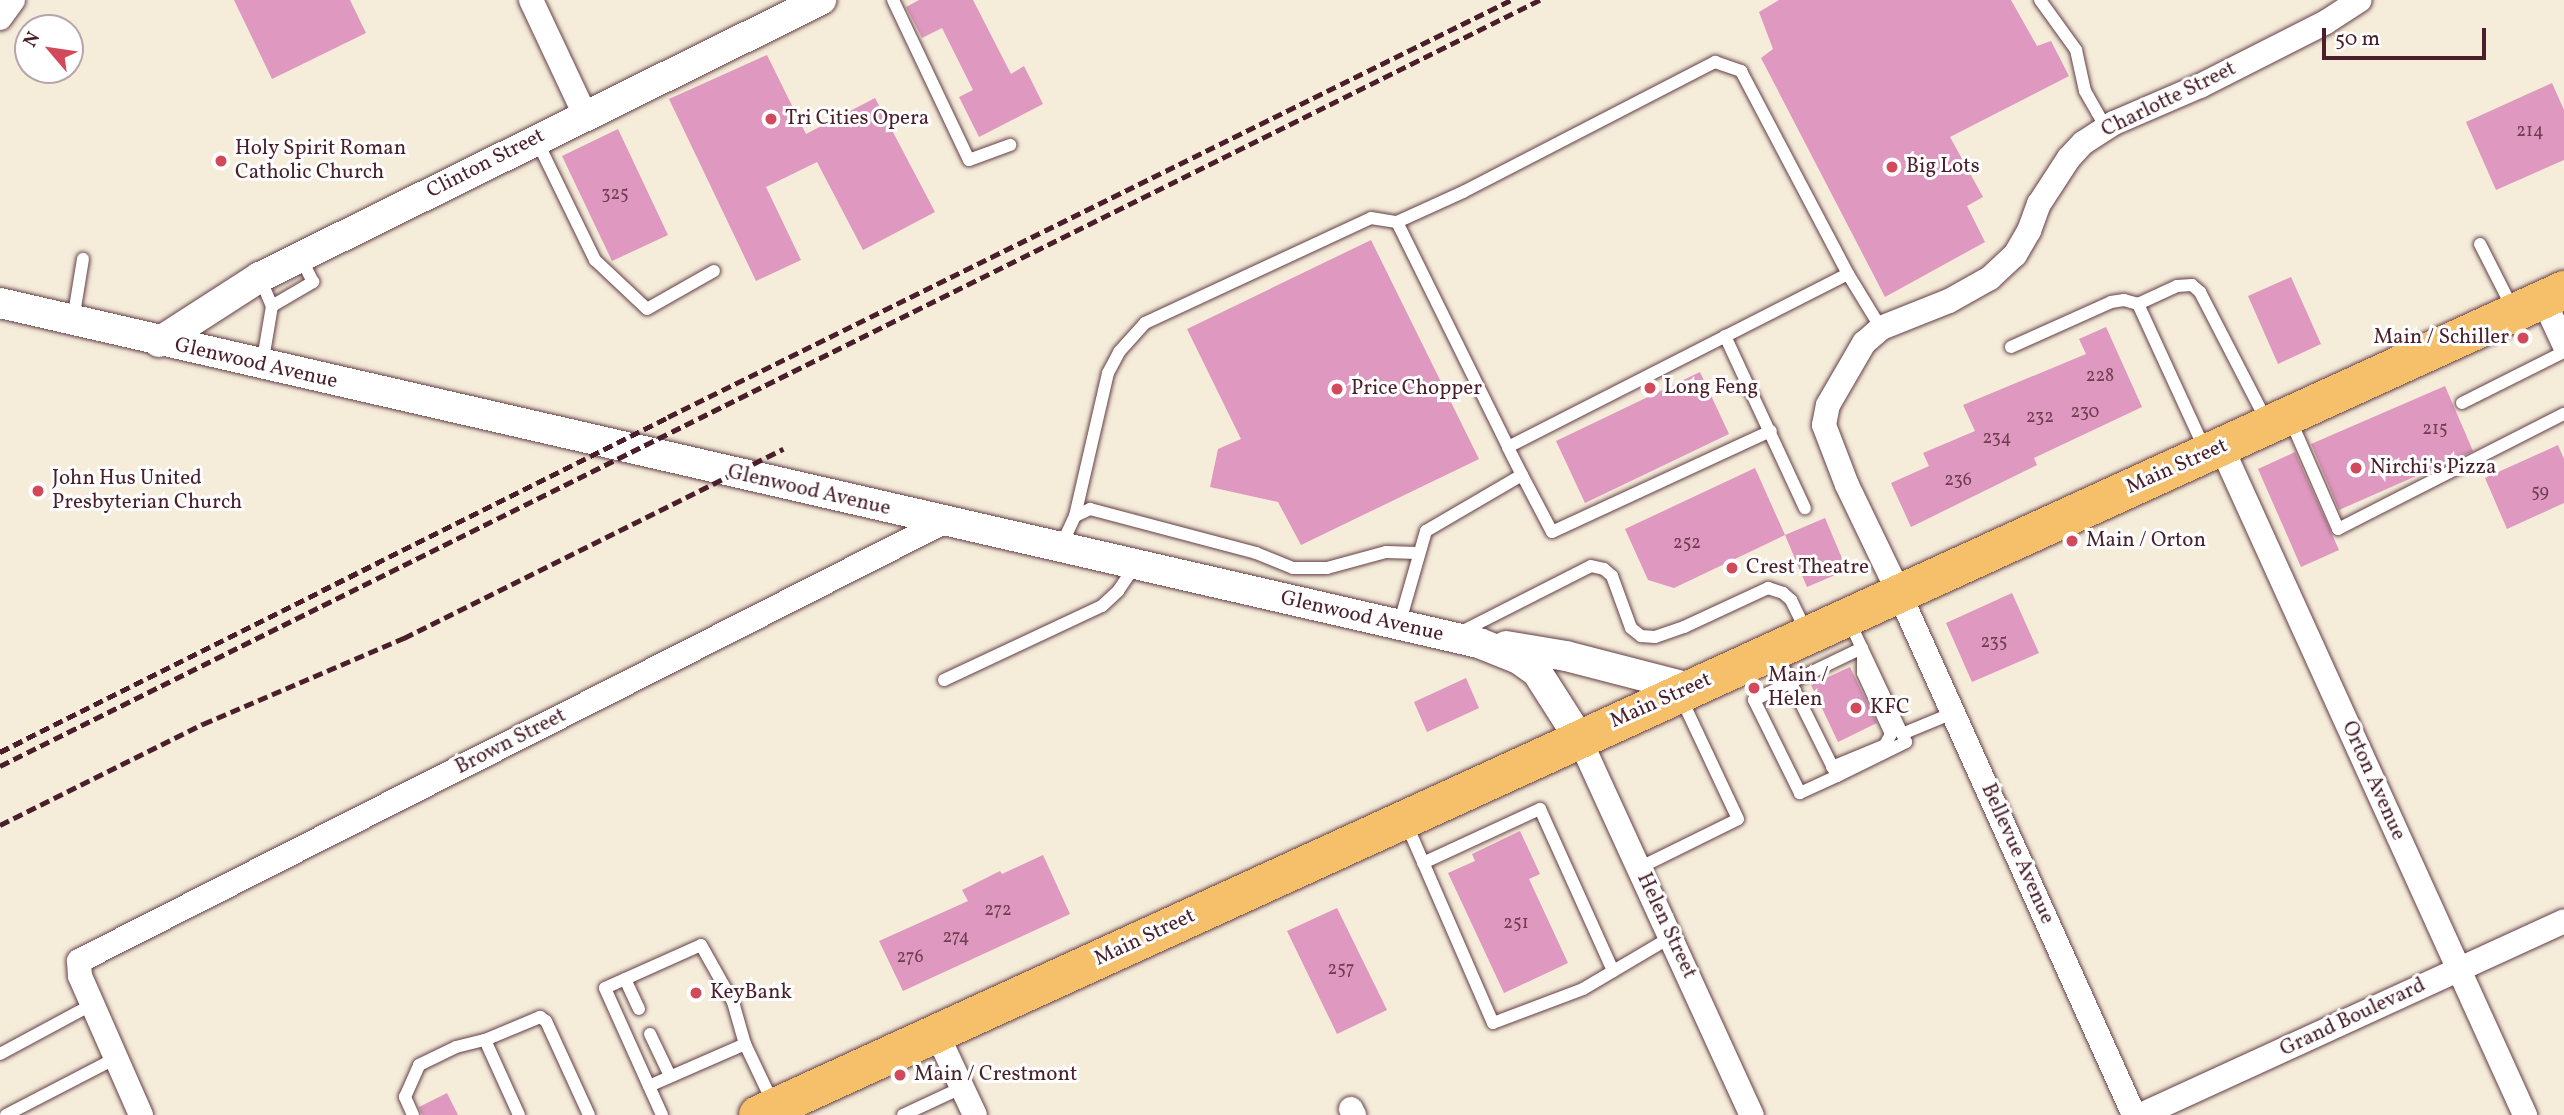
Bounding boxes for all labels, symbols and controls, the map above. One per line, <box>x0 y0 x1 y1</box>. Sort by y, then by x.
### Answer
north arrow <box>14 14 84 84</box>
scale bar <box>2326 14 2490 58</box>
text: 50 m <box>2335 25 2380 54</box>
text: N <box>18 27 47 52</box>
street label: Charlotte Street <box>2098 57 2240 143</box>
place label: Tri Cities Opera <box>785 106 929 132</box>
marker: Tri Cities Opera <box>763 111 779 127</box>
house number: 214 <box>2516 121 2544 143</box>
street label: Clinton Street <box>423 123 549 205</box>
place label: Holy Spirit Roman Catholic Church <box>235 136 407 186</box>
marker: Holy Spirit Roman Catholic Church <box>213 153 229 169</box>
place label: Big Lots <box>1906 154 1980 180</box>
marker: Big Lots <box>1884 159 1900 175</box>
house number: 325 <box>601 184 629 206</box>
place label: Main / Schiller <box>2373 325 2509 351</box>
marker: Main / Schiller <box>2515 330 2531 346</box>
street label: Glenwood Avenue <box>172 333 340 395</box>
house number: 228 <box>2086 366 2114 388</box>
place label: Long Feng <box>1664 375 1758 401</box>
place label: Price Chopper <box>1351 376 1482 402</box>
marker: Long Feng <box>1642 380 1658 396</box>
marker: Price Chopper <box>1329 381 1345 397</box>
house number: 230 <box>2071 402 2099 424</box>
house number: 232 <box>2026 407 2054 429</box>
house number: 215 <box>2422 419 2448 441</box>
house number: 234 <box>1982 428 2012 450</box>
street label: Main Street <box>2122 434 2232 500</box>
place label: Nirchi's Pizza <box>2370 455 2496 481</box>
street label: Glenwood Avenue <box>725 460 893 522</box>
marker: Nirchi's Pizza <box>2348 460 2364 476</box>
place label: John Hus United Presbyterian Church <box>52 466 242 516</box>
house number: 236 <box>1944 470 1972 492</box>
house number: 59 <box>2531 482 2549 504</box>
marker: John Hus United Presbyterian Church <box>30 483 46 499</box>
place label: Main / Orton <box>2086 528 2206 554</box>
house number: 252 <box>1673 533 1701 555</box>
marker: Main / Orton <box>2064 533 2080 549</box>
place label: Crest Theatre <box>1746 555 1870 581</box>
marker: Crest Theatre <box>1724 560 1740 576</box>
street label: Glenwood Avenue <box>1278 586 1446 648</box>
house number: 235 <box>1980 632 2008 654</box>
place label: Main / Helen <box>1768 663 1829 713</box>
street label: Main Street <box>1606 668 1716 734</box>
marker: Main / Helen <box>1746 680 1762 696</box>
place label: KFC <box>1870 695 1910 721</box>
marker: KFC <box>1848 700 1864 716</box>
street label: Brown Street <box>451 703 571 781</box>
street label: Orton Avenue <box>2335 717 2411 845</box>
street label: Bellevue Avenue <box>1975 780 2059 928</box>
street label: Helen Street <box>1631 869 1701 983</box>
house number: 272 <box>984 900 1012 922</box>
street label: Main Street <box>1091 904 1199 972</box>
house number: 251 <box>1503 913 1529 935</box>
house number: 274 <box>943 927 969 949</box>
house number: 276 <box>896 947 924 969</box>
house number: 257 <box>1327 959 1355 981</box>
street label: Grand Boulevard <box>2276 973 2430 1063</box>
place label: KeyBank <box>710 980 792 1006</box>
marker: KeyBank <box>688 985 704 1001</box>
place label: Main / Crestmont <box>914 1062 1077 1088</box>
marker: Main / Crestmont <box>892 1067 908 1083</box>

